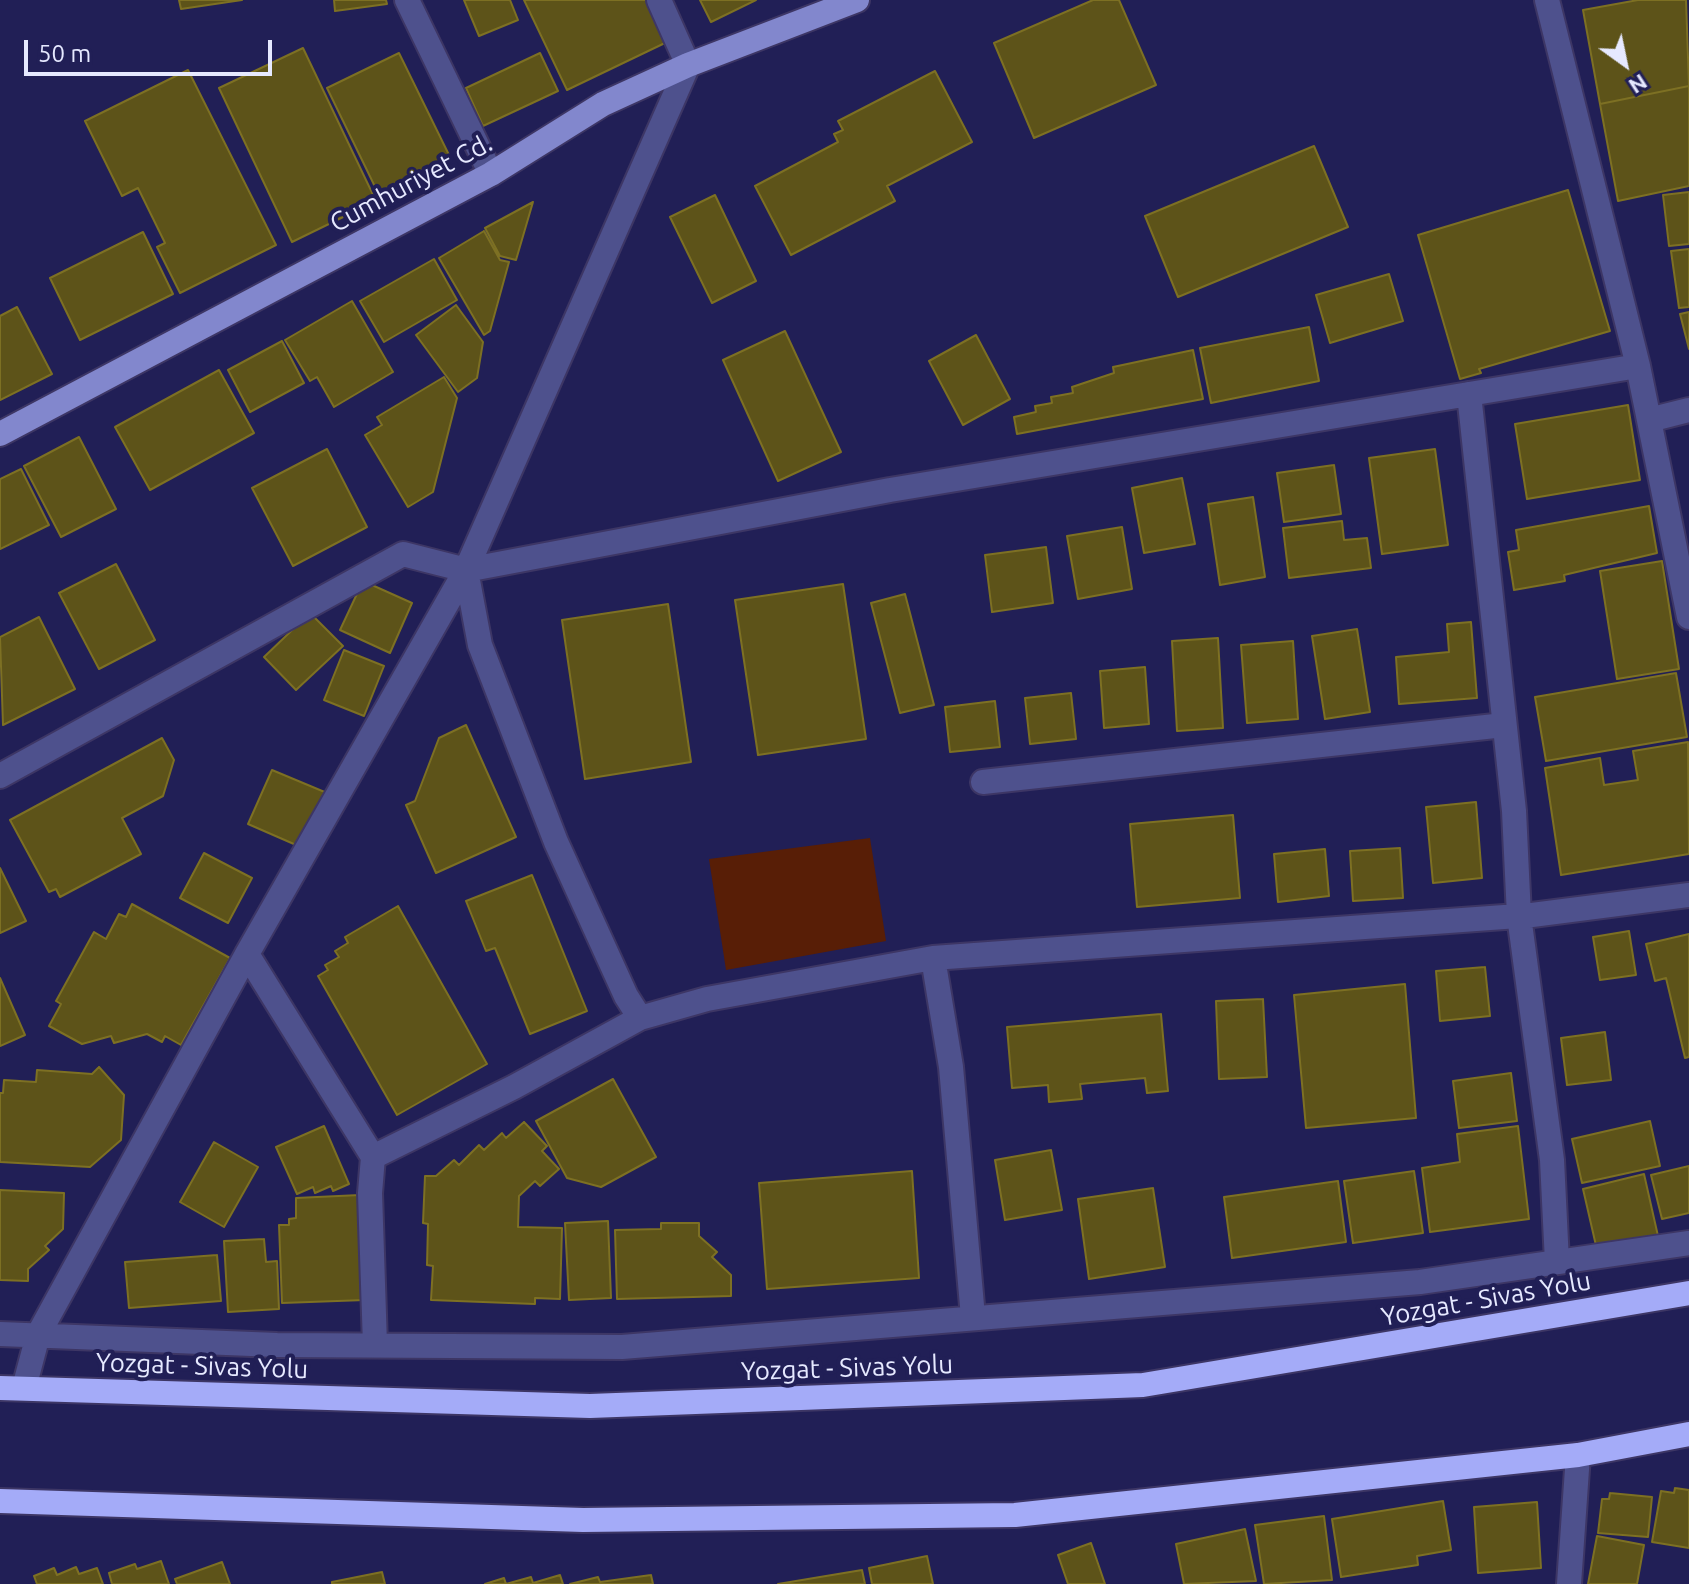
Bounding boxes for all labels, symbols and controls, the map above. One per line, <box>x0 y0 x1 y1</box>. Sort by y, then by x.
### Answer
scale bar <box>28 24 276 74</box>
north arrow <box>1585 24 1665 104</box>
text: 50 m <box>38 40 91 67</box>
text: N <box>1625 70 1652 99</box>
street label: Cumhuriyet Cd. <box>325 127 497 239</box>
street label: Yozgat - Sivas Yolu <box>1379 1265 1593 1333</box>
street label: Yozgat - Sivas Yolu <box>95 1347 309 1385</box>
street label: Yozgat - Sivas Yolu <box>740 1349 954 1387</box>

